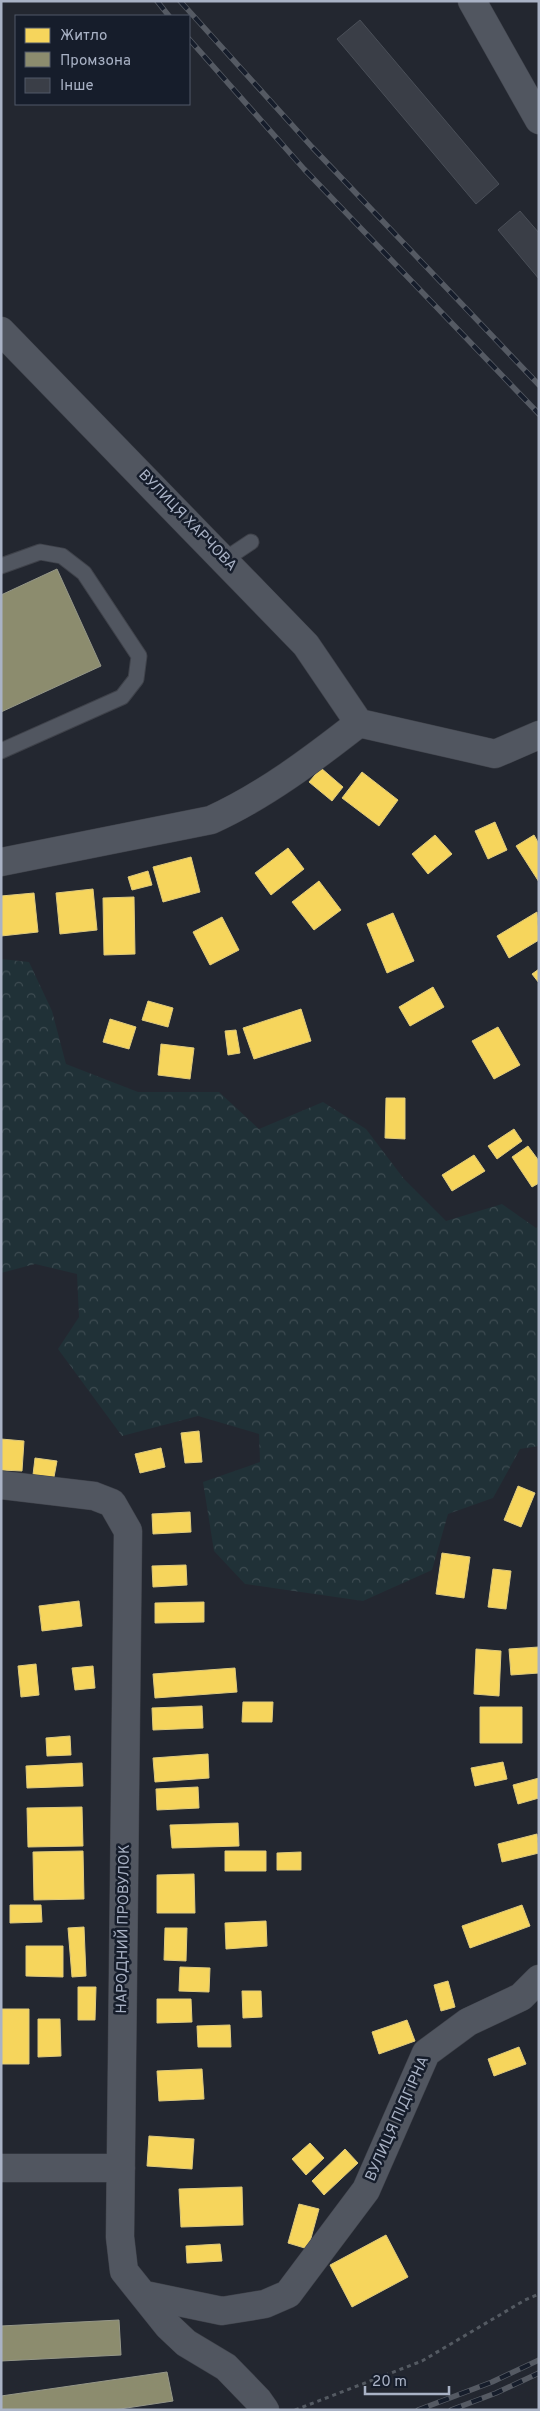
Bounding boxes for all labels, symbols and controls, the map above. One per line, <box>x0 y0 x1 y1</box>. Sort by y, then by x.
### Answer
legend <box>15 15 190 105</box>
text: Житло <box>60 27 107 46</box>
text: Промзона <box>60 52 131 71</box>
text: Інше <box>60 77 94 96</box>
street label: ВУЛИЦЯ ХАРЧОВА <box>134 466 240 576</box>
street label: НАРОДНИЙ ПРОВУЛОК <box>111 1844 135 2014</box>
street label: ВУЛИЦЯ ПІДГІРНА <box>362 2053 434 2185</box>
scale bar <box>365 2364 449 2396</box>
text: 20 m <box>372 2373 407 2392</box>

